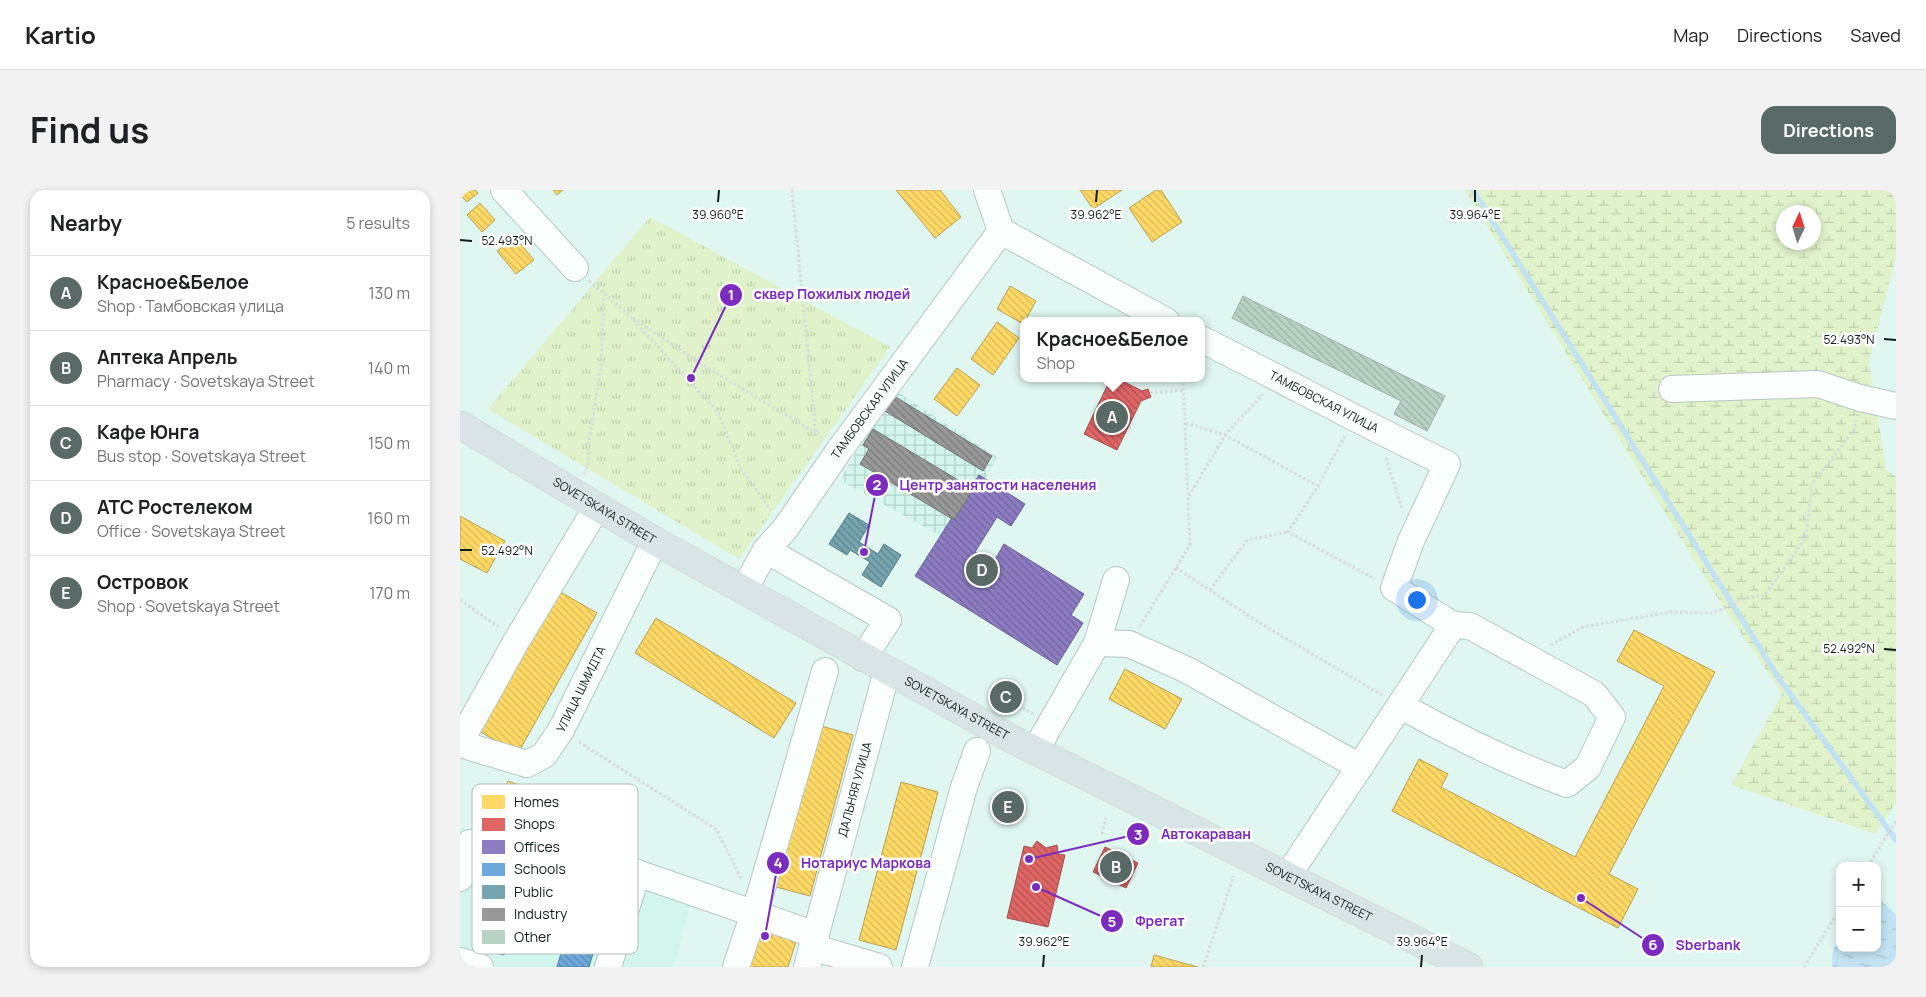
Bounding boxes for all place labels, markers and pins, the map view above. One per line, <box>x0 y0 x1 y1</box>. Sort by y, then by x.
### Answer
callout: сквер Пожилых людей <box>719 280 920 309</box>
pin: A <box>1096 398 1128 436</box>
callout: Центр занятости населения <box>865 471 1107 500</box>
pin: D <box>966 551 998 589</box>
pin: C <box>990 678 1022 716</box>
pin: E <box>992 788 1024 826</box>
callout: Автокараван <box>1126 820 1261 849</box>
pin: B <box>1100 848 1132 886</box>
callout: Нотариус Маркова <box>766 849 941 878</box>
callout: Фрегат <box>1100 907 1194 936</box>
callout: Sberbank <box>1640 930 1750 959</box>

